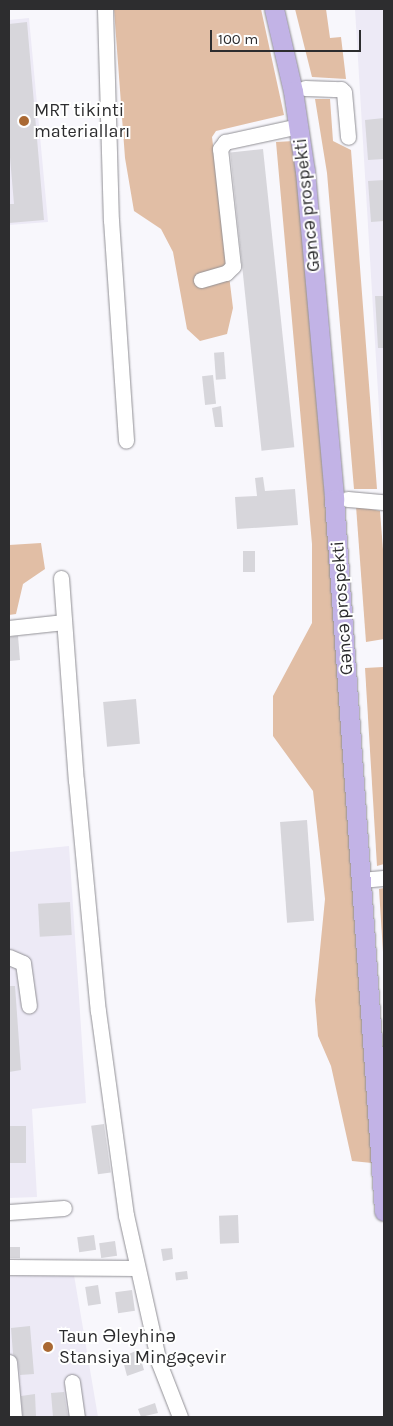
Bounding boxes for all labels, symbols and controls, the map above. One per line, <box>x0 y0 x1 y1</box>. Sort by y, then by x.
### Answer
scale bar <box>213 20 364 52</box>
text: 100 m <box>218 30 258 48</box>
place label: MRT tikinti materialları <box>34 100 130 142</box>
marker: MRT tikinti materialları <box>18 115 30 127</box>
street label: Gəncə prospekti <box>289 137 325 273</box>
street label: Gəncə prospekti <box>327 540 357 676</box>
place label: Taun Əleyhinə Stansiya Mingəçevir <box>59 1326 226 1368</box>
marker: Taun Əleyhinə Stansiya Mingəçevir <box>41 1340 55 1354</box>

